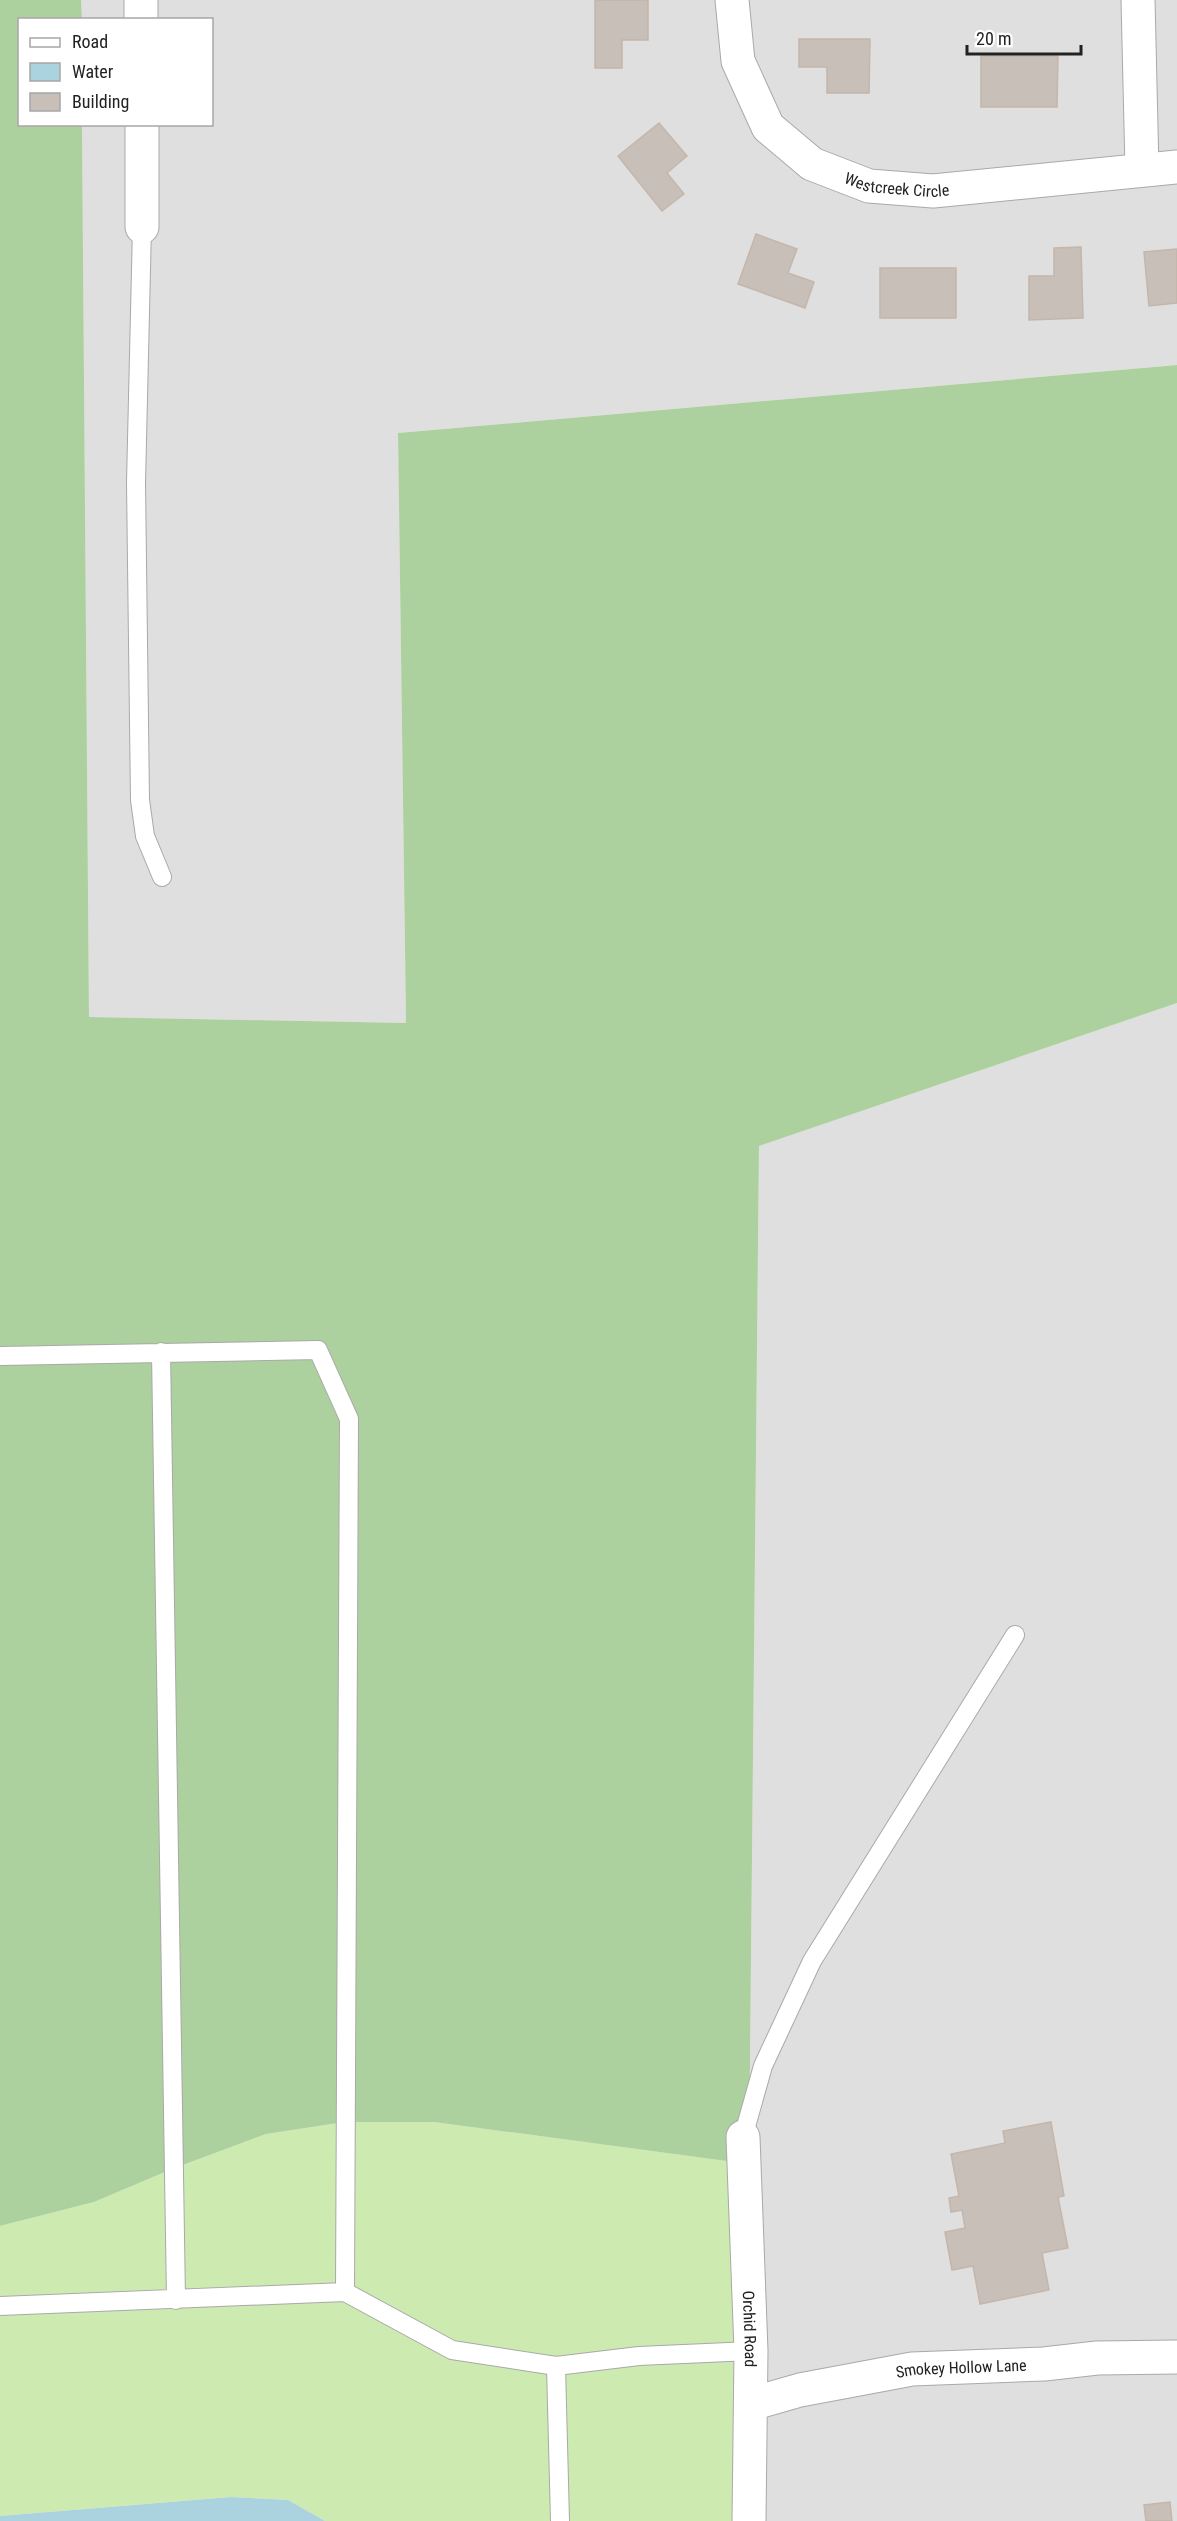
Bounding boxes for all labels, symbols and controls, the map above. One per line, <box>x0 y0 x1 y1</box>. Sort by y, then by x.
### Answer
legend <box>18 18 213 126</box>
scale bar <box>967 18 1081 56</box>
text: 20 m <box>976 28 1011 49</box>
text: Road <box>72 31 108 52</box>
text: Water <box>72 61 114 82</box>
text: Building <box>72 91 129 112</box>
street label: Westcreek Circle <box>842 168 950 201</box>
street label: Orchid Road <box>739 2290 761 2367</box>
street label: Smokey Hollow Lane <box>894 2355 1027 2381</box>

